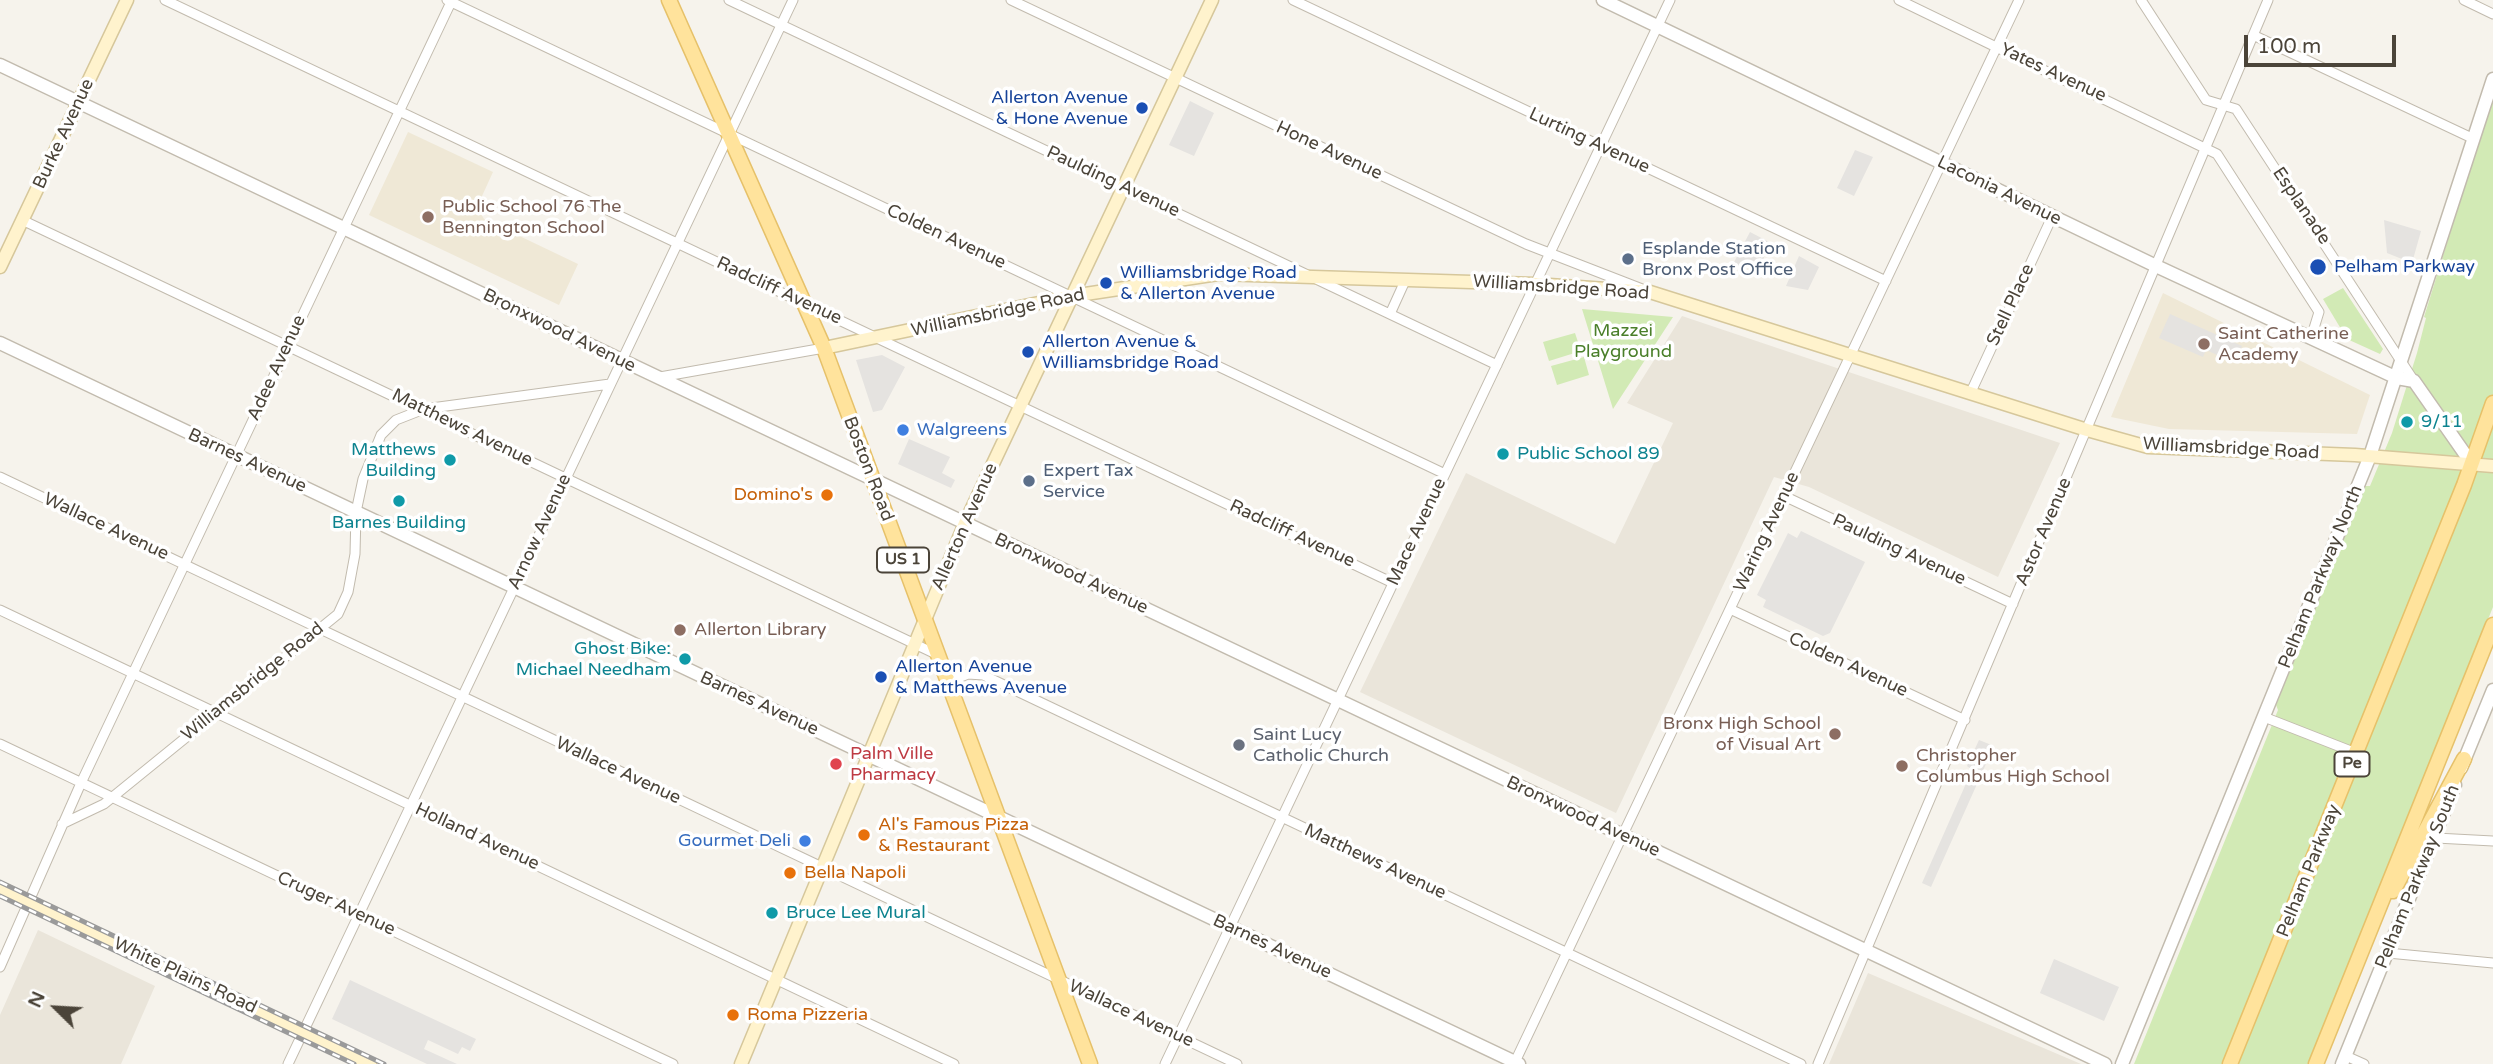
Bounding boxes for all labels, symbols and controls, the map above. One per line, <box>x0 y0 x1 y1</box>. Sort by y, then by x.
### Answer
scale bar <box>2248 21 2400 65</box>
text: 100 m <box>2257 34 2321 59</box>
street label: Yates Avenue <box>1996 39 2110 107</box>
street label: Burke Avenue <box>29 75 99 193</box>
place label: Allerton Avenue & Hone Avenue <box>991 87 1128 130</box>
marker: Allerton Avenue & Hone Avenue <box>1134 100 1150 116</box>
street label: Lurting Avenue <box>1525 104 1653 178</box>
street label: Hone Avenue <box>1273 117 1385 185</box>
street label: Paulding Avenue <box>1043 142 1183 222</box>
street label: Laconia Avenue <box>1933 152 2065 230</box>
street label: Esplanade <box>2267 163 2335 249</box>
place label: Public School 76 The Bennington School <box>442 196 622 238</box>
street label: Colden Avenue <box>883 200 1009 274</box>
marker: Public School 76 The Bennington School <box>420 209 436 225</box>
place label: Esplande Station Bronx Post Office <box>1642 238 1793 280</box>
marker: Esplande Station Bronx Post Office <box>1620 251 1636 267</box>
street label: Radcliff Avenue <box>713 252 845 330</box>
place label: Pelham Parkway <box>2334 256 2475 278</box>
marker: Pelham Parkway <box>2308 257 2328 277</box>
street label: Stell Place <box>1983 261 2039 349</box>
place label: Williamsbridge Road & Allerton Avenue <box>1120 262 1297 304</box>
street label: Williamsbridge Road <box>1472 271 1650 305</box>
marker: Williamsbridge Road & Allerton Avenue <box>1098 275 1114 291</box>
street label: Williamsbridge Road <box>909 284 1087 342</box>
street label: Bronxwood Avenue <box>479 285 639 377</box>
street label: Adee Avenue <box>243 312 311 424</box>
park label: Mazzei Playground <box>1574 320 1672 362</box>
place label: Saint Catherine Academy <box>2218 323 2349 366</box>
place label: Allerton Avenue & Williamsbridge Road <box>1042 331 1219 374</box>
marker: Saint Catherine Academy <box>2196 336 2212 352</box>
marker: Allerton Avenue & Williamsbridge Road <box>1020 344 1036 360</box>
street label: Matthews Avenue <box>388 385 536 471</box>
place label: 9/11 <box>2421 411 2463 433</box>
street label: Boston Road <box>838 414 898 524</box>
marker: 9/11 <box>2399 414 2415 430</box>
place label: Walgreens <box>917 419 1007 441</box>
marker: Walgreens <box>895 422 911 438</box>
street label: Barnes Avenue <box>184 424 310 498</box>
street label: Williamsbridge Road <box>2142 434 2320 464</box>
place label: Matthews Building <box>351 439 436 482</box>
place label: Public School 89 <box>1517 443 1660 465</box>
marker: Public School 89 <box>1495 446 1511 462</box>
marker: Matthews Building <box>442 452 458 468</box>
street label: Allerton Avenue <box>927 460 1003 594</box>
place label: Expert Tax Service <box>1043 460 1134 503</box>
street label: Waring Avenue <box>1730 468 1804 596</box>
street label: Arnow Avenue <box>504 471 576 593</box>
marker: Expert Tax Service <box>1021 473 1037 489</box>
street label: Mace Avenue <box>1383 475 1451 589</box>
street label: Astor Avenue <box>2011 475 2077 589</box>
street label: Pelham Parkway North <box>2274 482 2368 672</box>
place label: Domino's <box>734 484 813 506</box>
marker: Domino's <box>819 487 835 503</box>
street label: Wallace Avenue <box>40 489 172 565</box>
marker: Barnes Building <box>391 493 407 509</box>
street label: Radcliff Avenue <box>1226 495 1358 573</box>
street label: Paulding Avenue <box>1829 510 1969 590</box>
place label: Barnes Building <box>332 512 466 534</box>
street label: Bronxwood Avenue <box>991 529 1151 619</box>
road number: US 1 <box>877 548 929 572</box>
street label: Williamsbridge Road <box>178 618 328 746</box>
place label: Allerton Library <box>694 619 826 641</box>
marker: Allerton Library <box>672 622 688 638</box>
street label: Colden Avenue <box>1785 628 1911 702</box>
place label: Ghost Bike: Michael Needham <box>516 638 671 680</box>
marker: Ghost Bike: Michael Needham <box>677 651 693 667</box>
place label: Allerton Avenue & Matthews Avenue <box>895 656 1067 698</box>
street label: Barnes Avenue <box>696 667 822 741</box>
marker: Allerton Avenue & Matthews Avenue <box>873 669 889 685</box>
place label: Bronx High School of Visual Art <box>1663 713 1821 756</box>
place label: Saint Lucy Catholic Church <box>1253 724 1389 766</box>
marker: Bronx High School of Visual Art <box>1827 726 1843 742</box>
street label: Wallace Avenue <box>552 733 684 809</box>
marker: Saint Lucy Catholic Church <box>1231 737 1247 753</box>
place label: Palm Ville Pharmacy <box>850 743 936 786</box>
place label: Christopher Columbus High School <box>1916 745 2110 788</box>
road number: Pe <box>2334 751 2370 776</box>
marker: Palm Ville Pharmacy <box>828 756 844 772</box>
marker: Christopher Columbus High School <box>1894 758 1910 774</box>
street label: Bronxwood Avenue <box>1503 772 1663 862</box>
street label: Pelham Parkway South <box>2371 782 2465 972</box>
street label: Holland Avenue <box>411 799 543 875</box>
street label: Pelham Parkway <box>2273 802 2345 940</box>
place label: Al's Famous Pizza & Restaurant <box>878 814 1029 856</box>
street label: Matthews Avenue <box>1301 820 1449 904</box>
marker: Al's Famous Pizza & Restaurant <box>856 827 872 843</box>
place label: Gourmet Deli <box>678 830 791 852</box>
marker: Gourmet Deli <box>797 833 813 849</box>
place label: Bella Napoli <box>804 862 906 884</box>
marker: Bella Napoli <box>782 865 798 881</box>
street label: Cruger Avenue <box>274 867 398 941</box>
place label: Bruce Lee Mural <box>786 902 926 924</box>
marker: Bruce Lee Mural <box>764 905 780 921</box>
street label: Barnes Avenue <box>1209 910 1335 984</box>
street label: White Plains Road <box>110 933 260 1019</box>
north arrow <box>21 973 91 1043</box>
street label: Wallace Avenue <box>1065 976 1197 1052</box>
text: N <box>24 988 50 1011</box>
place label: Roma Pizzeria <box>747 1004 868 1026</box>
marker: Roma Pizzeria <box>725 1007 741 1023</box>

